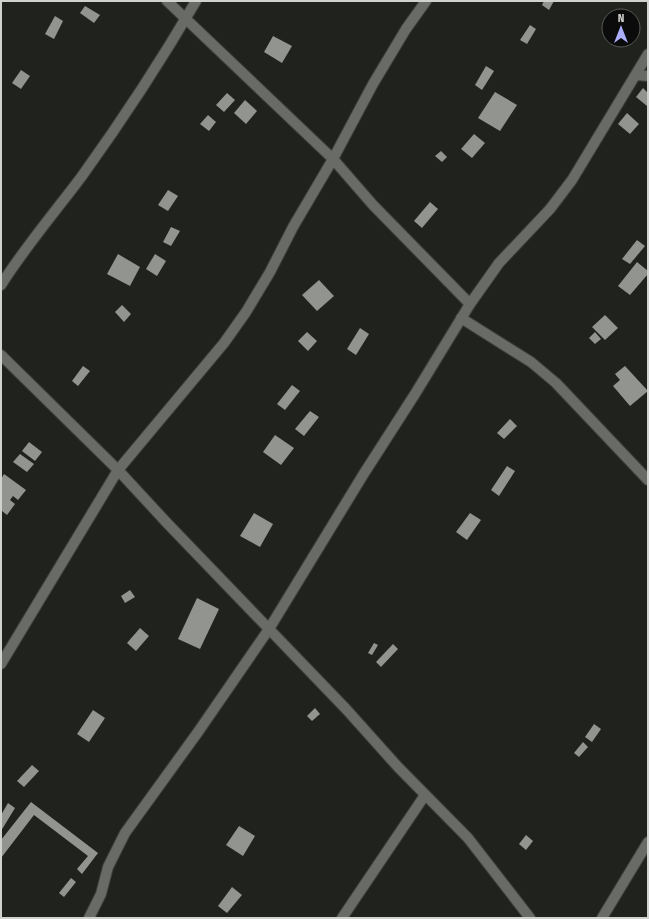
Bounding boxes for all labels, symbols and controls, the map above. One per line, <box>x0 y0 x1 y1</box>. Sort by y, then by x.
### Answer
north arrow <box>601 8 641 48</box>
text: N <box>618 12 624 25</box>

